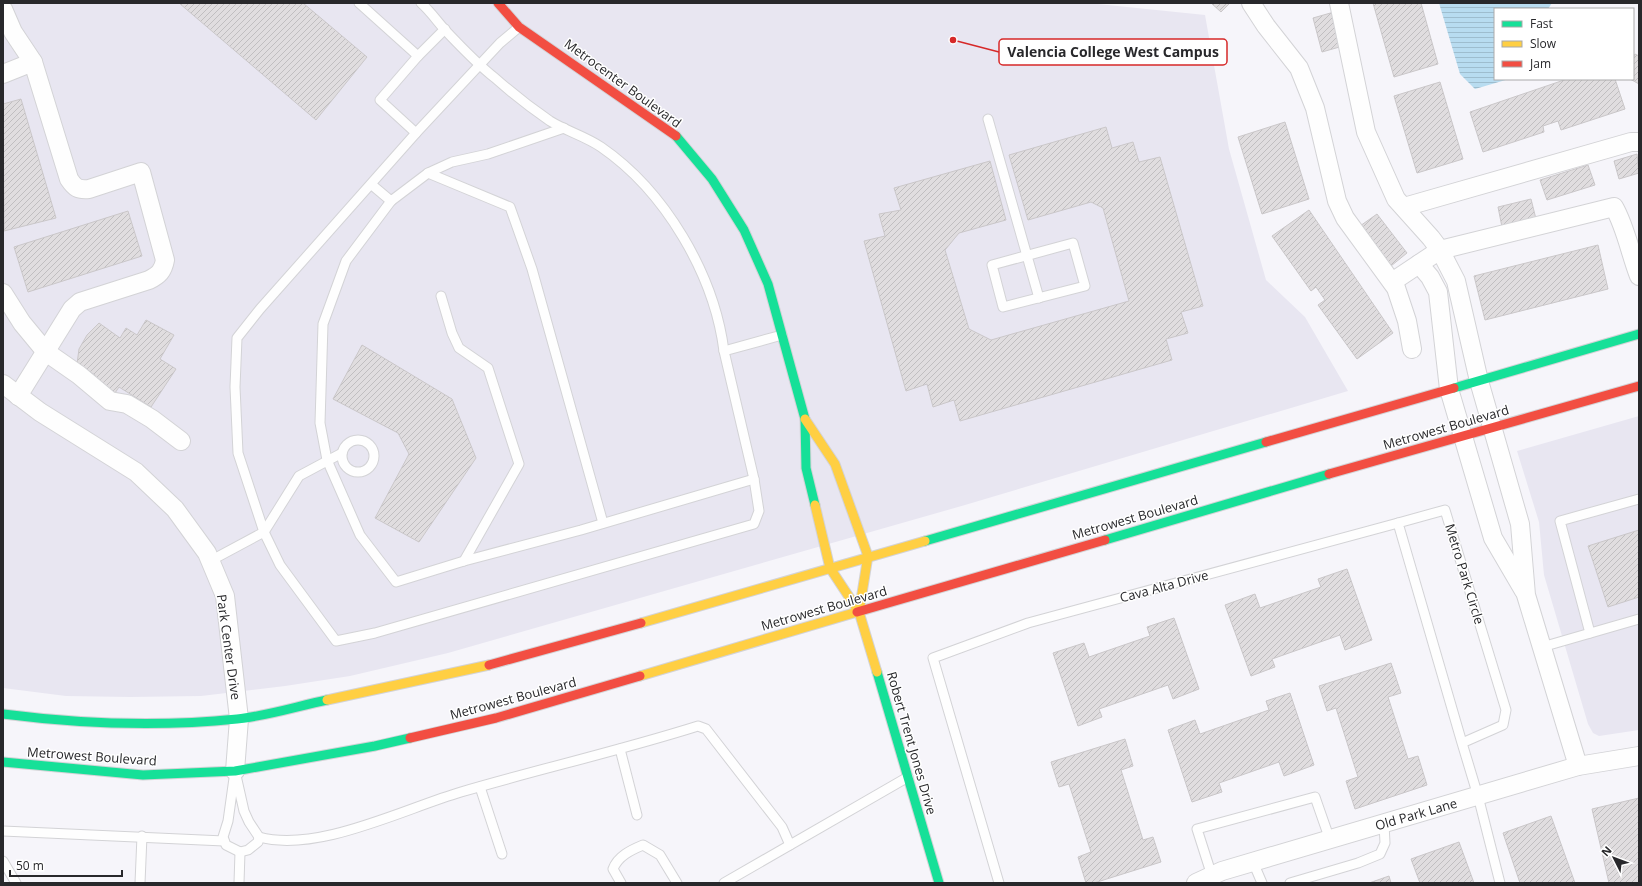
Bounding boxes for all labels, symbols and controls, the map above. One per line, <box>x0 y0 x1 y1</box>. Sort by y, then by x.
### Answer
legend <box>1494 8 1634 80</box>
text: Fast <box>1530 15 1553 32</box>
street label: Metrocenter Boulevard <box>561 34 685 132</box>
text: Slow <box>1530 35 1557 52</box>
callout: Valencia College West Campus <box>999 39 1227 65</box>
text: Valencia College West Campus <box>1007 42 1219 61</box>
text: Jam <box>1529 55 1551 72</box>
street label: Metrowest Boulevard <box>1381 400 1511 454</box>
street label: Metrowest Boulevard <box>1070 490 1200 544</box>
street label: Metro Park Circle <box>1441 521 1489 627</box>
street label: Cava Alta Drive <box>1118 566 1210 606</box>
street label: Metrowest Boulevard <box>759 581 889 635</box>
street label: Park Center Drive <box>213 593 245 701</box>
street label: Robert Trent Jones Drive <box>883 669 941 817</box>
street label: Metrowest Boulevard <box>448 672 578 724</box>
street label: Metrowest Boulevard <box>26 742 158 770</box>
street label: Old Park Lane <box>1373 794 1459 834</box>
north arrow <box>1594 838 1634 878</box>
text: N <box>1598 843 1615 859</box>
scale bar <box>10 852 122 878</box>
text: 50 m <box>16 857 44 874</box>

